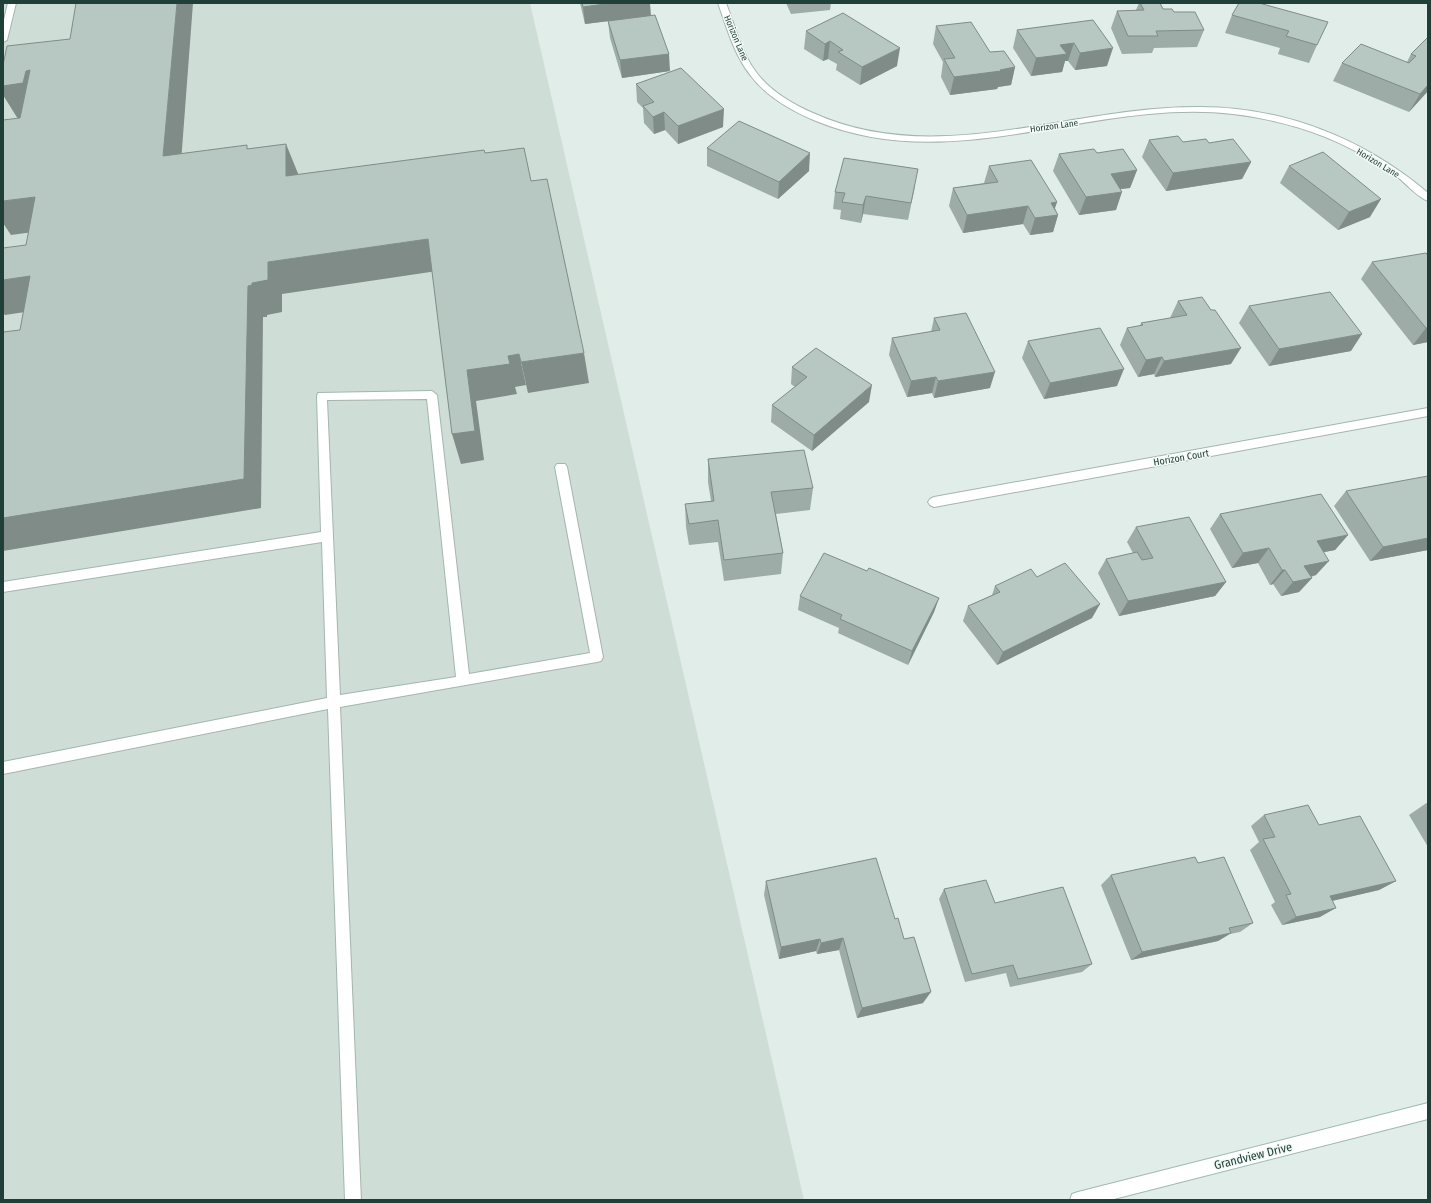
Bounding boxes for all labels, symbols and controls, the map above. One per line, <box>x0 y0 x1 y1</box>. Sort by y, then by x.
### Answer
street label: Horizon Lane <box>722 14 750 63</box>
street label: Horizon Lane <box>1029 118 1079 134</box>
street label: Horizon Lane <box>1355 146 1402 180</box>
street label: Horizon Court <box>1152 447 1211 469</box>
street label: Grandview Drive <box>1213 1140 1293 1172</box>

